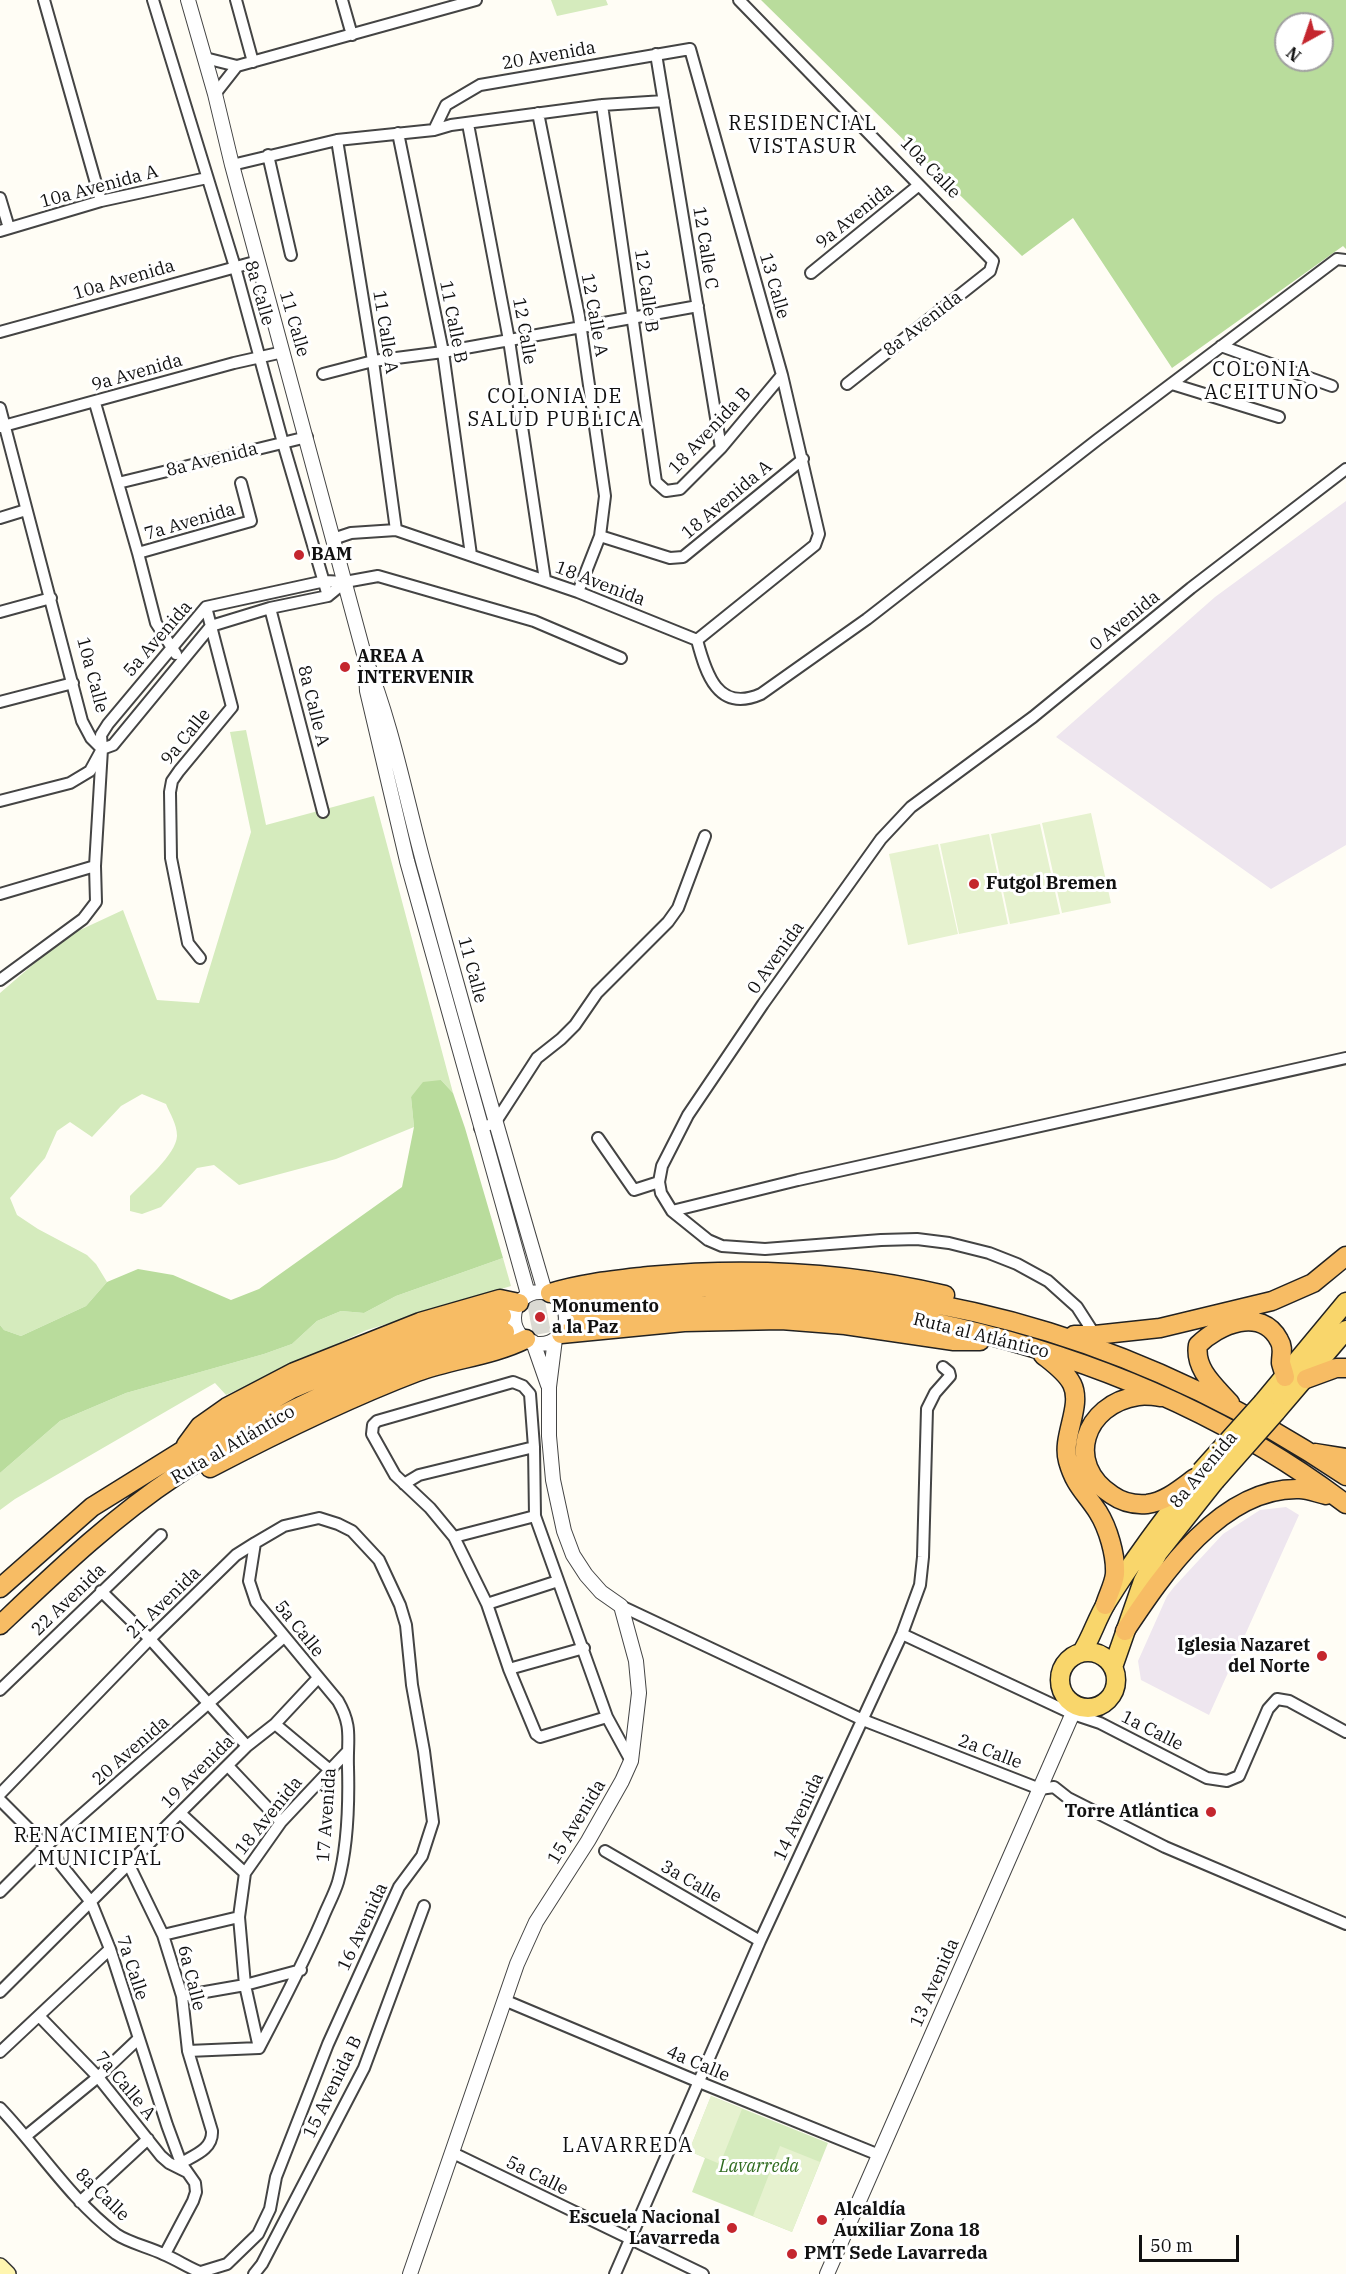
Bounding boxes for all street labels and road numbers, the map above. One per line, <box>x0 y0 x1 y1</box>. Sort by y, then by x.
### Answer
street label: 20 Avenida <box>500 37 598 75</box>
street label: 10a Calle <box>895 133 965 203</box>
street label: 10a Avenida A <box>38 161 160 213</box>
street label: 9a Avenida <box>812 178 898 254</box>
street label: 12 Calle C <box>688 205 722 291</box>
street label: 12 Calle B <box>629 248 663 334</box>
street label: 13 Calle <box>754 251 794 321</box>
street label: 10a Avenida <box>71 255 177 305</box>
street label: 8a Calle <box>239 258 279 328</box>
street label: 12 Calle A <box>576 272 612 358</box>
street label: 11 Calle B <box>434 279 472 365</box>
street label: 8a Avenida <box>879 287 967 361</box>
street label: 11 Calle <box>274 289 314 359</box>
street label: 11 Calle A <box>368 289 402 375</box>
street label: 12 Calle <box>507 296 541 366</box>
street label: 9a Avenida <box>89 350 185 396</box>
street label: 18 Avenida B <box>664 383 756 479</box>
street label: 8a Avenida <box>164 438 260 482</box>
street label: 18 Avenida A <box>677 456 777 544</box>
street label: 7a Avenida <box>142 499 238 545</box>
street label: 18 Avenida <box>552 557 648 611</box>
street label: 0 Avenida <box>1086 586 1164 656</box>
street label: 5a Avenida <box>119 597 197 681</box>
street label: 10a Calle <box>72 635 112 715</box>
street label: 8a Calle A <box>292 663 334 749</box>
street label: 9a Calle <box>157 704 215 770</box>
street label: 0 Avenida <box>743 917 809 999</box>
street label: 11 Calle <box>453 935 491 1005</box>
street label: Ruta al Atlántico <box>911 1309 1051 1363</box>
street label: Ruta al Atlántico <box>167 1401 299 1489</box>
street label: 8a Avenida <box>1166 1427 1242 1513</box>
street label: 22 Avenida <box>27 1559 111 1641</box>
street label: 21 Avenida <box>122 1562 206 1644</box>
street label: 5a Calle <box>270 1596 328 1662</box>
street label: 1a Calle <box>1117 1706 1187 1756</box>
street label: 20 Avenida <box>88 1712 174 1790</box>
street label: 2a Calle <box>955 1730 1025 1774</box>
street label: 19 Avenida <box>157 1731 239 1813</box>
street label: 17 Avenida <box>313 1767 341 1863</box>
street label: 14 Avenida <box>769 1770 829 1864</box>
street label: 18 Avenida <box>231 1772 307 1860</box>
street label: 15 Avenida <box>543 1776 611 1868</box>
street label: 3a Calle <box>657 1856 725 1908</box>
street label: 16 Avenida <box>333 1880 393 1974</box>
street label: 7a Calle <box>111 1933 153 2003</box>
street label: 13 Avenida <box>906 1935 964 2031</box>
street label: 6a Calle <box>172 1943 210 2013</box>
street label: 15 Avenida B <box>299 2032 367 2142</box>
street label: 4a Calle <box>663 2041 733 2087</box>
street label: 7a Calle A <box>90 2047 160 2125</box>
street label: 5a Calle <box>502 2152 572 2200</box>
street label: 8a Calle <box>71 2164 133 2226</box>

